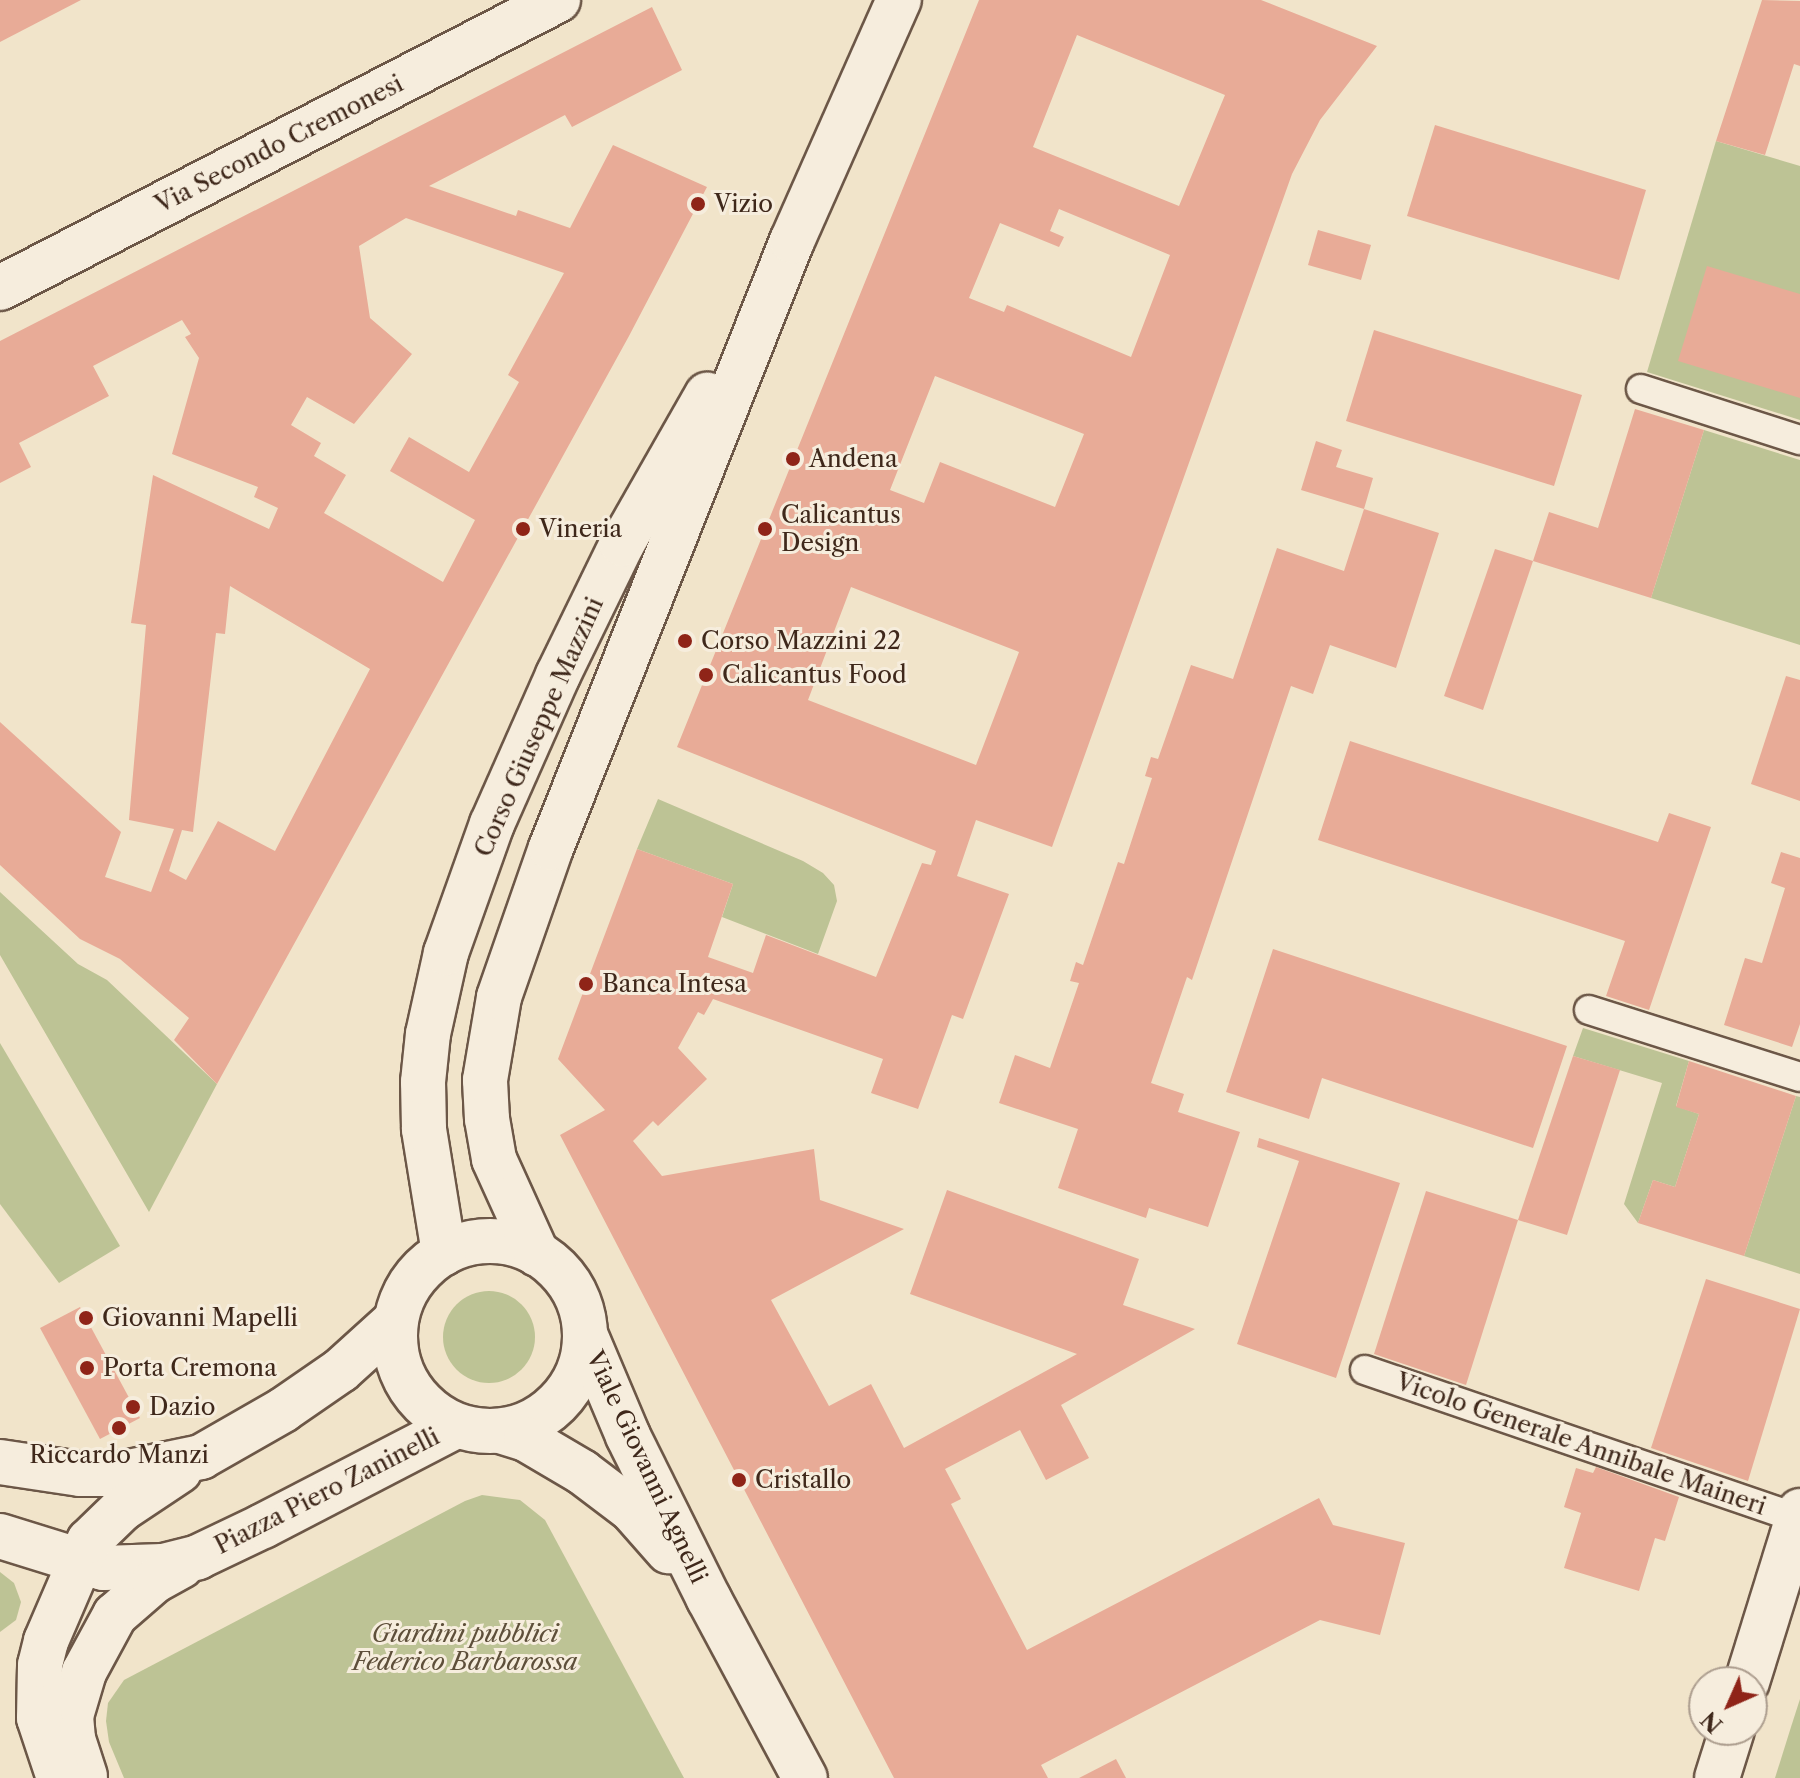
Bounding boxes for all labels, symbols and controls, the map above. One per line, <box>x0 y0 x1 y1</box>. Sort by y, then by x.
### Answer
street label: Via Secondo Cremonesi <box>150 69 408 219</box>
place label: Vizio <box>714 190 773 218</box>
marker: Vizio <box>689 195 707 213</box>
place label: Andena <box>809 445 898 473</box>
marker: Andena <box>784 450 802 468</box>
place label: Calicantus Design <box>781 501 901 557</box>
place label: Vineria <box>539 515 622 543</box>
marker: Vineria <box>514 520 532 538</box>
marker: Calicantus Design <box>756 520 774 538</box>
street label: Corso Giuseppe Mazzini <box>469 593 609 861</box>
place label: Corso Mazzini 22 <box>701 627 901 655</box>
marker: Corso Mazzini 22 <box>676 632 694 650</box>
place label: Calicantus Food <box>722 661 907 689</box>
marker: Calicantus Food <box>697 666 715 684</box>
place label: Banca Intesa <box>602 970 747 998</box>
marker: Banca Intesa <box>577 975 595 993</box>
place label: Giovanni Mapelli <box>102 1304 298 1332</box>
marker: Giovanni Mapelli <box>77 1309 95 1327</box>
street label: Viale Giovanni Agnelli <box>580 1346 714 1588</box>
place label: Porta Cremona <box>103 1354 277 1382</box>
marker: Porta Cremona <box>78 1359 96 1377</box>
street label: Vicolo Generale Annibale Maineri <box>1392 1367 1770 1521</box>
place label: Dazio <box>149 1393 215 1421</box>
marker: Dazio <box>124 1398 142 1416</box>
marker: Riccardo Manzi <box>110 1419 128 1437</box>
street label: Piazza Piero Zaninelli <box>210 1422 444 1560</box>
place label: Riccardo Manzi <box>29 1441 209 1469</box>
place label: Cristallo <box>755 1466 851 1494</box>
marker: Cristallo <box>730 1471 748 1489</box>
park label: Giardini pubblici Federico Barbarossa <box>353 1620 577 1676</box>
north arrow <box>1688 1666 1768 1746</box>
text: N <box>1696 1706 1728 1738</box>

